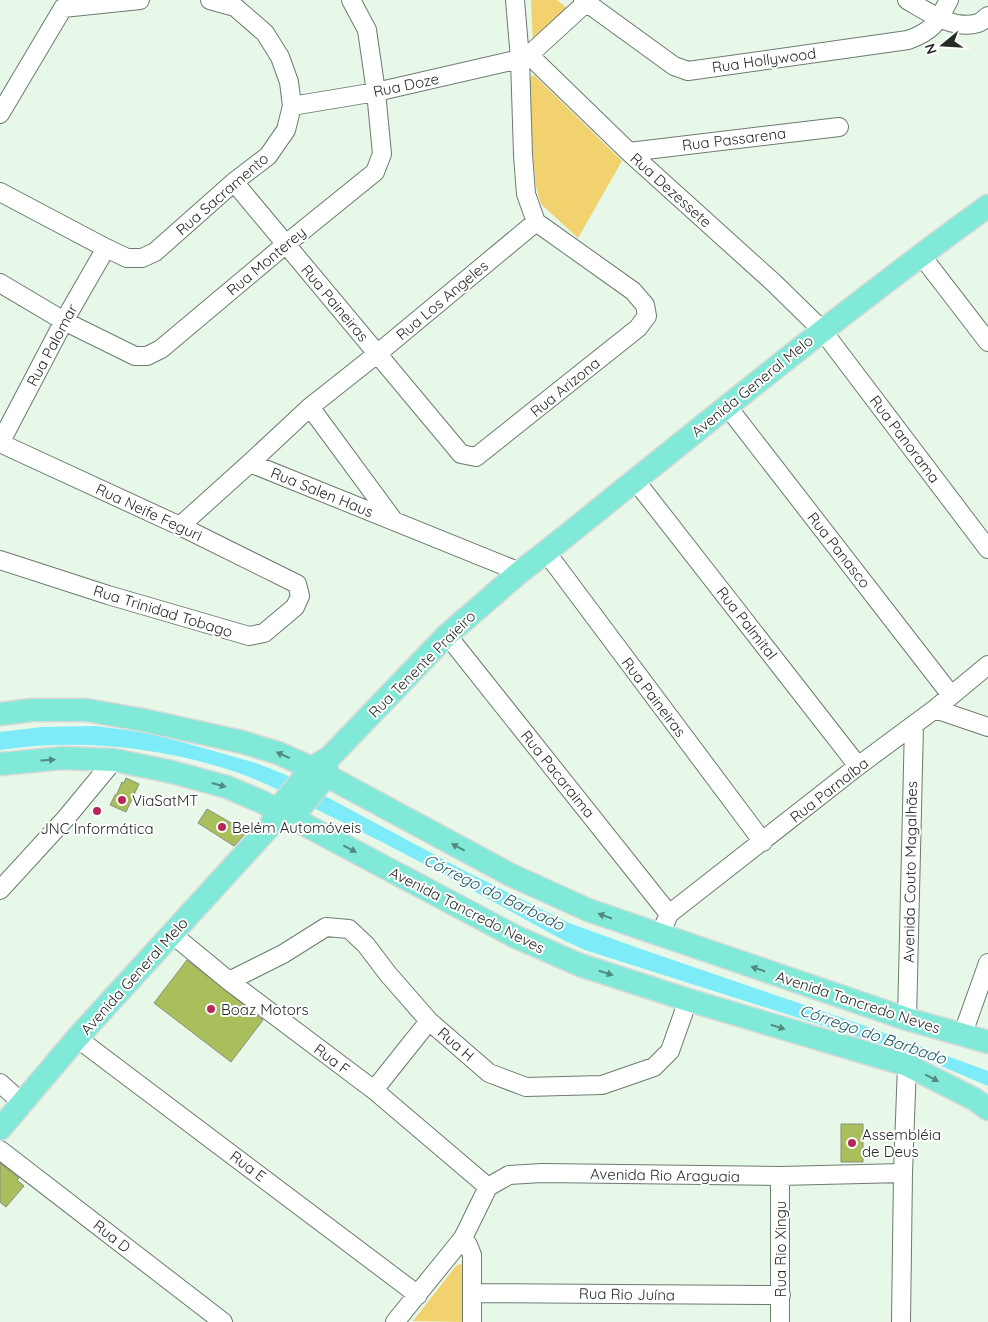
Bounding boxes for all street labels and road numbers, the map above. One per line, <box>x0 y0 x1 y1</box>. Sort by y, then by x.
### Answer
street label: Rua Hollywood <box>711 43 817 77</box>
street label: Rua Doze <box>371 69 441 101</box>
street label: Rua Passarena <box>681 123 787 155</box>
street label: Rua Sacramento <box>172 149 272 239</box>
street label: Rua Dezessete <box>627 149 715 231</box>
street label: Rua Monterey <box>223 222 309 300</box>
street label: Rua Los Angeles <box>392 256 492 344</box>
street label: Rua Paineiras <box>297 261 373 345</box>
street label: Rua Palomar <box>22 300 82 389</box>
street label: Avenida General Melo <box>687 331 817 441</box>
street label: Rua Arizona <box>526 353 604 421</box>
street label: Rua Panorama <box>866 391 944 487</box>
street label: Rua Salen Haus <box>268 463 376 521</box>
street label: Rua Neife Feguri <box>93 479 205 545</box>
street label: Rua Panasco <box>803 508 875 592</box>
street label: Rua Trinidad Tobago <box>91 581 235 641</box>
street label: Rua Palmital <box>713 583 781 663</box>
street label: Rua Tenente Praieiro <box>364 606 480 722</box>
street label: Rua Paineiras <box>618 653 690 741</box>
street label: Rua Pacaraima <box>517 726 599 822</box>
street label: Rua Parnaíba <box>786 753 872 827</box>
street label: Avenida Couto Magalhães <box>899 781 921 963</box>
street label: Avenida Tancredo Neves <box>386 863 548 957</box>
street label: Avenida General Melo <box>76 913 192 1039</box>
street label: Avenida Tancredo Neves <box>773 966 943 1038</box>
street label: Rua H <box>434 1023 478 1065</box>
street label: Rua F <box>310 1039 354 1079</box>
street label: Rua E <box>226 1146 270 1186</box>
street label: Avenida Rio Araguaia <box>590 1164 740 1186</box>
street label: Rua Rio Xingu <box>771 1201 790 1297</box>
street label: Rua D <box>89 1215 135 1257</box>
street label: Rua Rio Juína <box>579 1284 675 1304</box>

